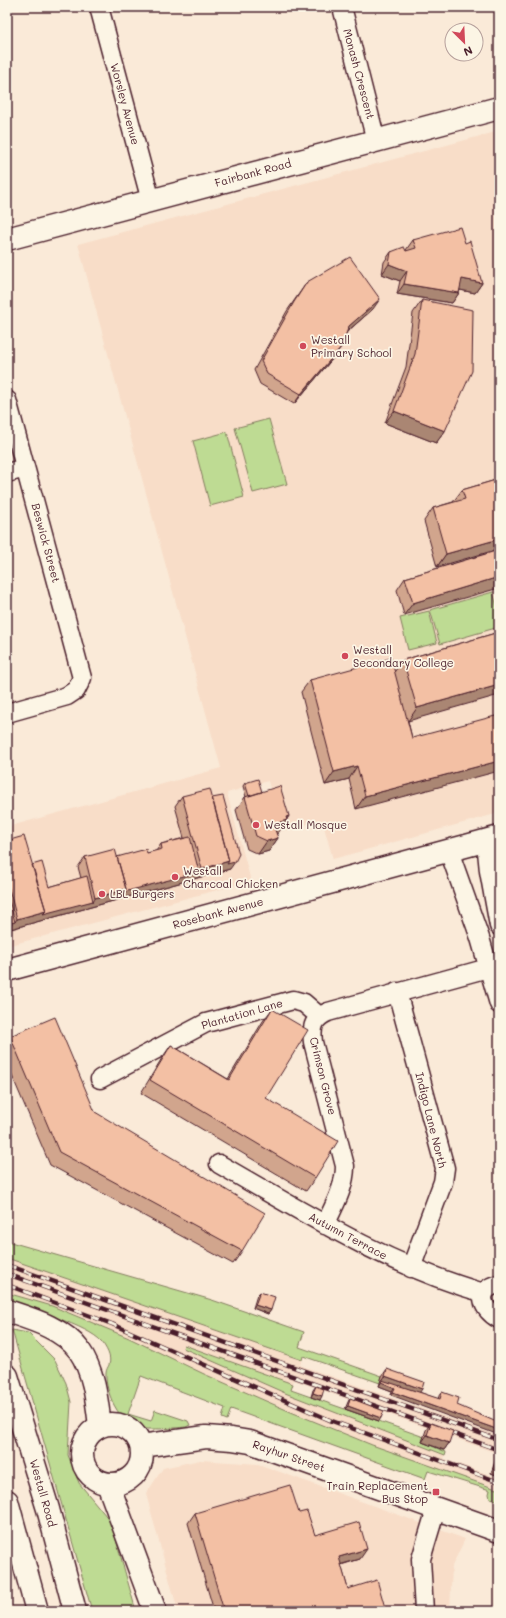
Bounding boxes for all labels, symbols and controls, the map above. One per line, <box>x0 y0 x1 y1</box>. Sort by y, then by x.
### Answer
north arrow <box>444 22 484 62</box>
street label: Monash Crescent <box>340 27 379 121</box>
text: N <box>461 43 475 60</box>
street label: Worsley Avenue <box>107 61 144 147</box>
street label: Fairbank Road <box>213 155 293 190</box>
place label: Westall Primary School <box>311 332 392 360</box>
marker: Westall Primary School <box>298 341 308 351</box>
street label: Beswick Street <box>29 501 64 584</box>
place label: Westall Secondary College <box>353 642 454 670</box>
marker: Westall Secondary College <box>340 651 350 661</box>
place label: Westall Mosque <box>264 817 347 832</box>
marker: Westall Mosque <box>251 820 261 830</box>
place label: Westall Charcoal Chicken <box>183 863 278 891</box>
marker: Westall Charcoal Chicken <box>170 872 180 882</box>
place label: LBL Burgers <box>110 886 174 901</box>
marker: LBL Burgers <box>97 889 107 899</box>
street label: Rosebank Avenue <box>171 893 265 932</box>
street label: Plantation Lane <box>199 995 284 1032</box>
street label: Crimson Grove <box>307 1035 340 1117</box>
street label: Indigo Lane North <box>412 1071 451 1169</box>
street label: Autumn Terrace <box>306 1209 390 1263</box>
street label: Rayhur Street <box>251 1436 328 1475</box>
street label: Westall Road <box>27 1457 60 1529</box>
place label: Train Replacement Bus Stop <box>326 1478 428 1506</box>
marker: Train Replacement Bus Stop <box>431 1487 441 1497</box>

